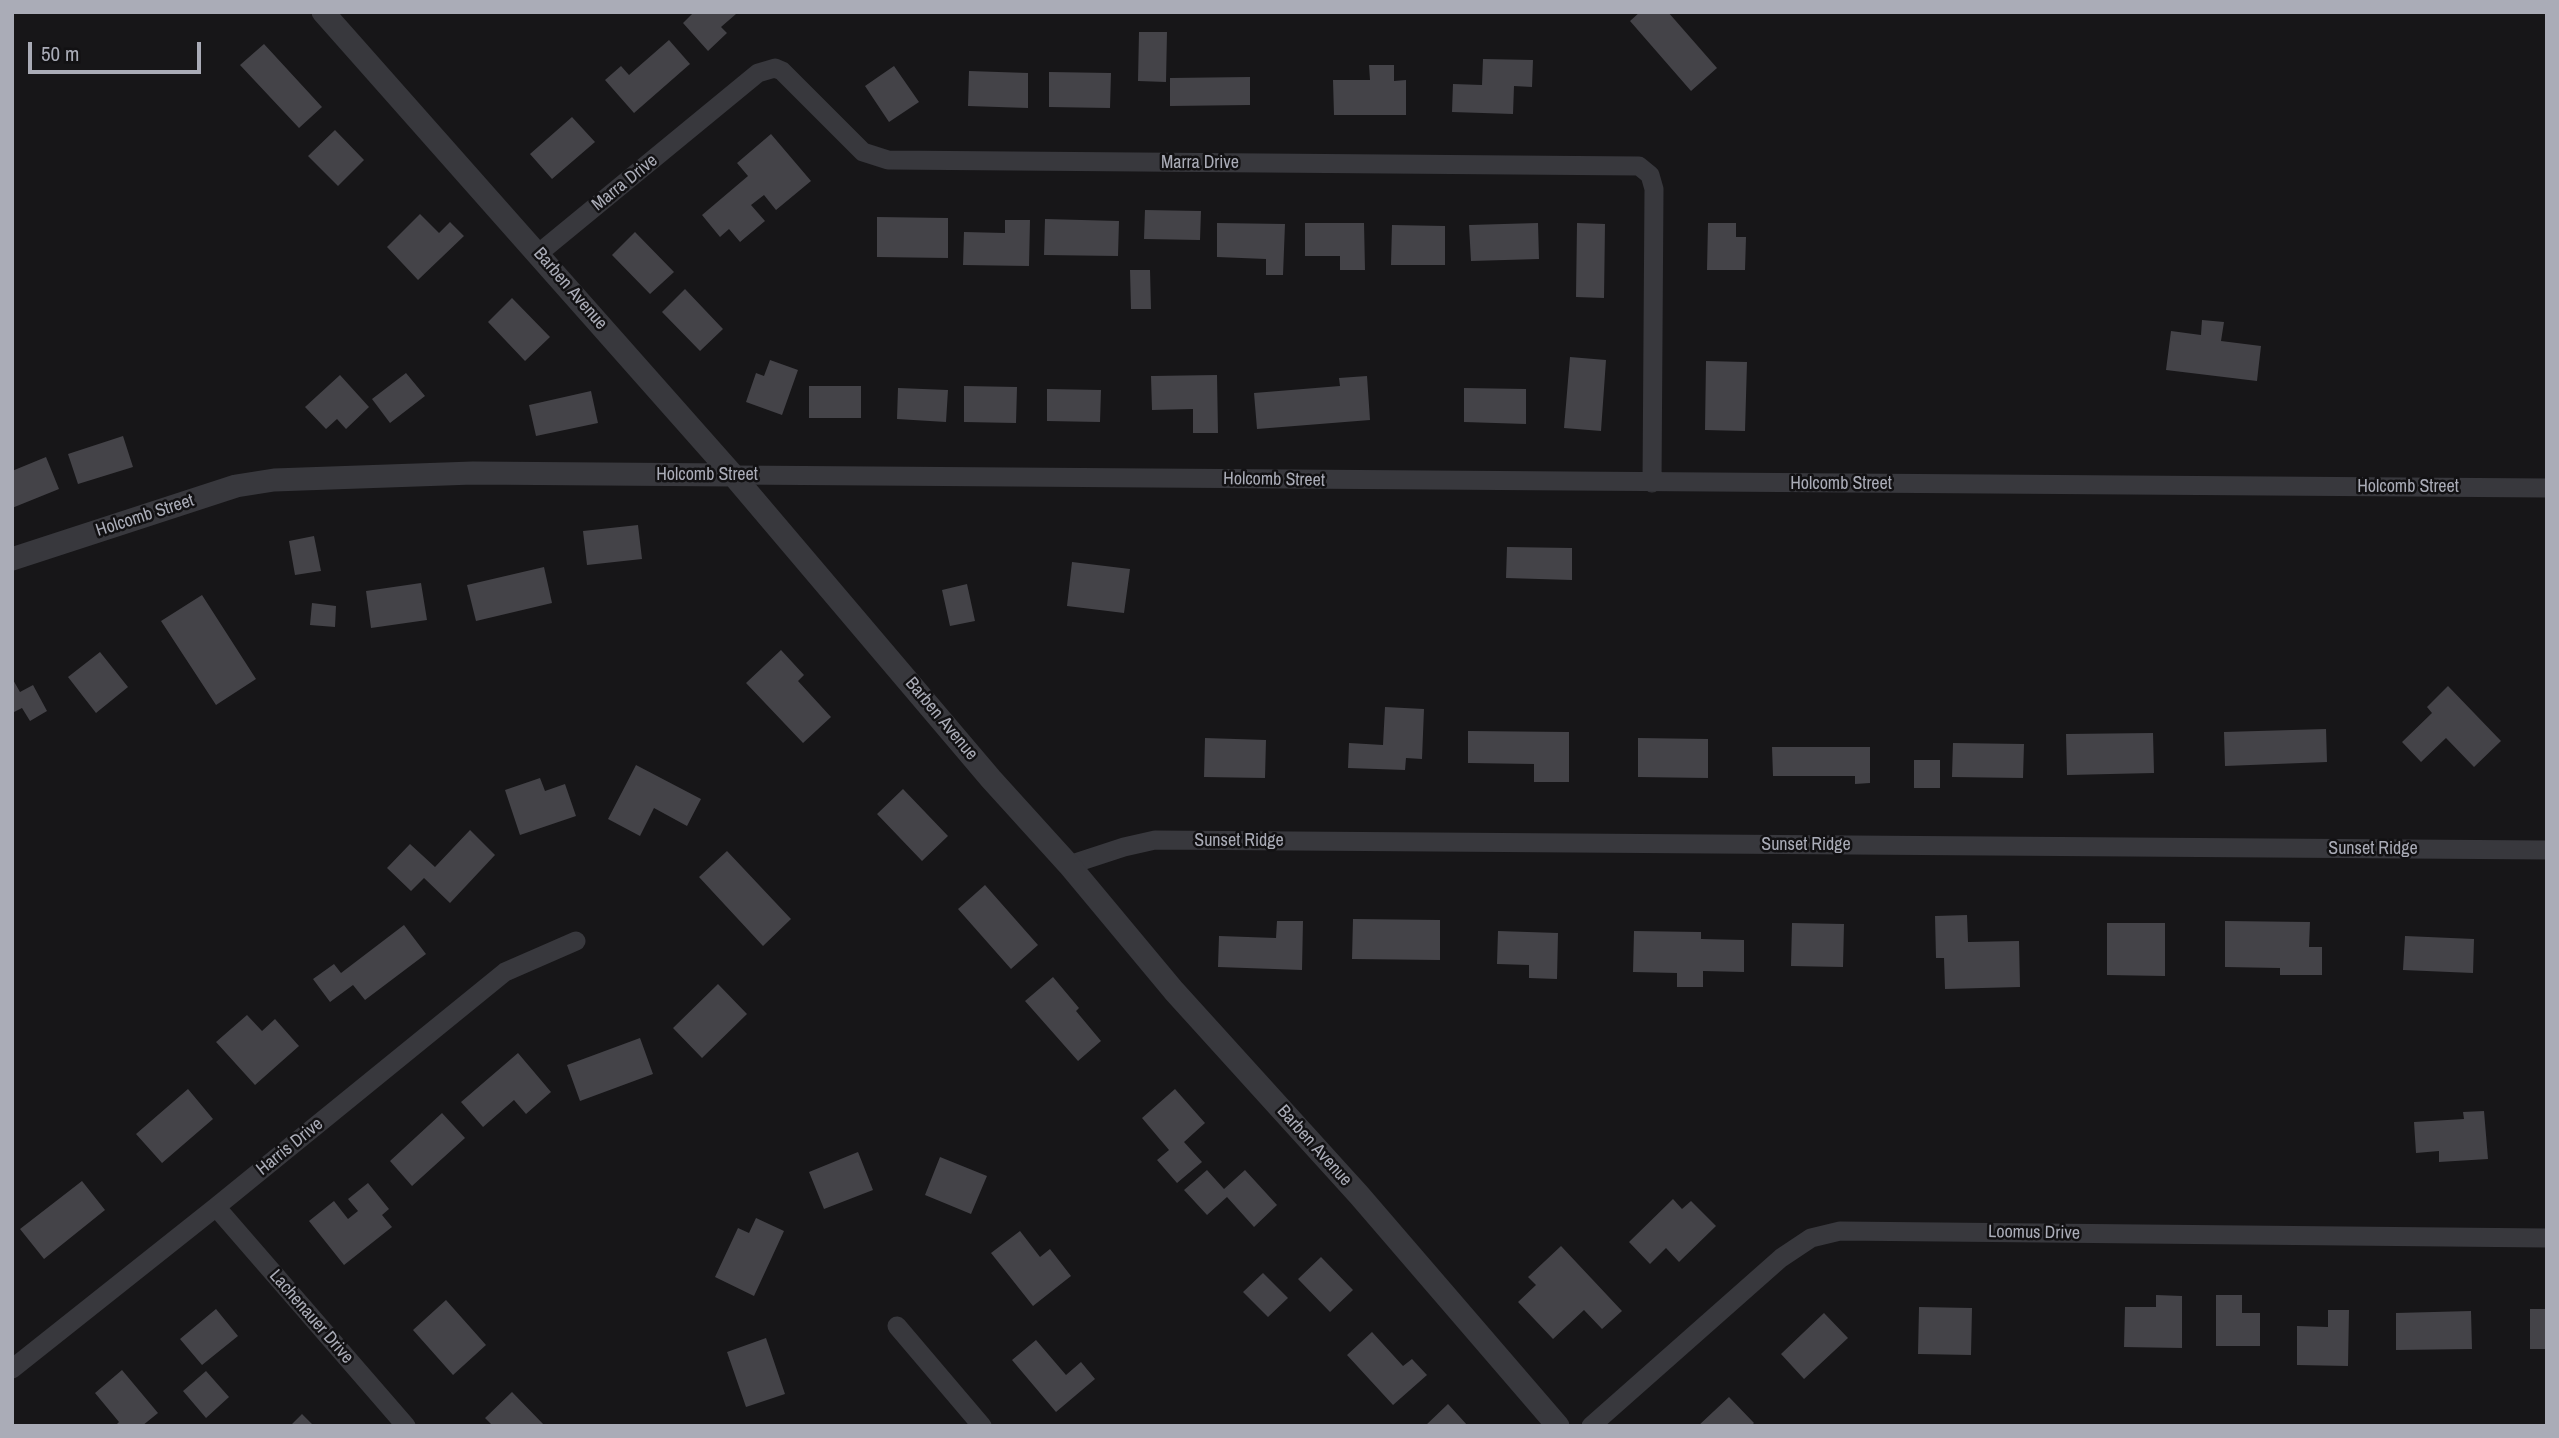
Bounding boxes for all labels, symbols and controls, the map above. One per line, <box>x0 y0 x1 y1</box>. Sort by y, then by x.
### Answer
scale bar <box>32 28 205 72</box>
text: 50 m <box>41 39 79 68</box>
street label: Marra Drive <box>588 150 662 216</box>
street label: Marra Drive <box>1161 152 1239 174</box>
street label: Barben Avenue <box>529 244 611 334</box>
street label: Holcomb Street <box>656 464 758 486</box>
street label: Holcomb Street <box>1223 468 1325 492</box>
street label: Holcomb Street <box>1790 473 1892 495</box>
street label: Holcomb Street <box>2357 476 2459 498</box>
street label: Holcomb Street <box>93 490 197 542</box>
street label: Barben Avenue <box>900 673 982 765</box>
street label: Sunset Ridge <box>1194 830 1284 852</box>
street label: Sunset Ridge <box>1761 834 1851 856</box>
street label: Sunset Ridge <box>2328 838 2418 860</box>
street label: Barben Avenue <box>1272 1101 1356 1191</box>
street label: Harris Drive <box>252 1114 328 1180</box>
street label: Loomus Drive <box>1988 1221 2080 1245</box>
street label: Lachenauer Drive <box>264 1266 358 1368</box>

